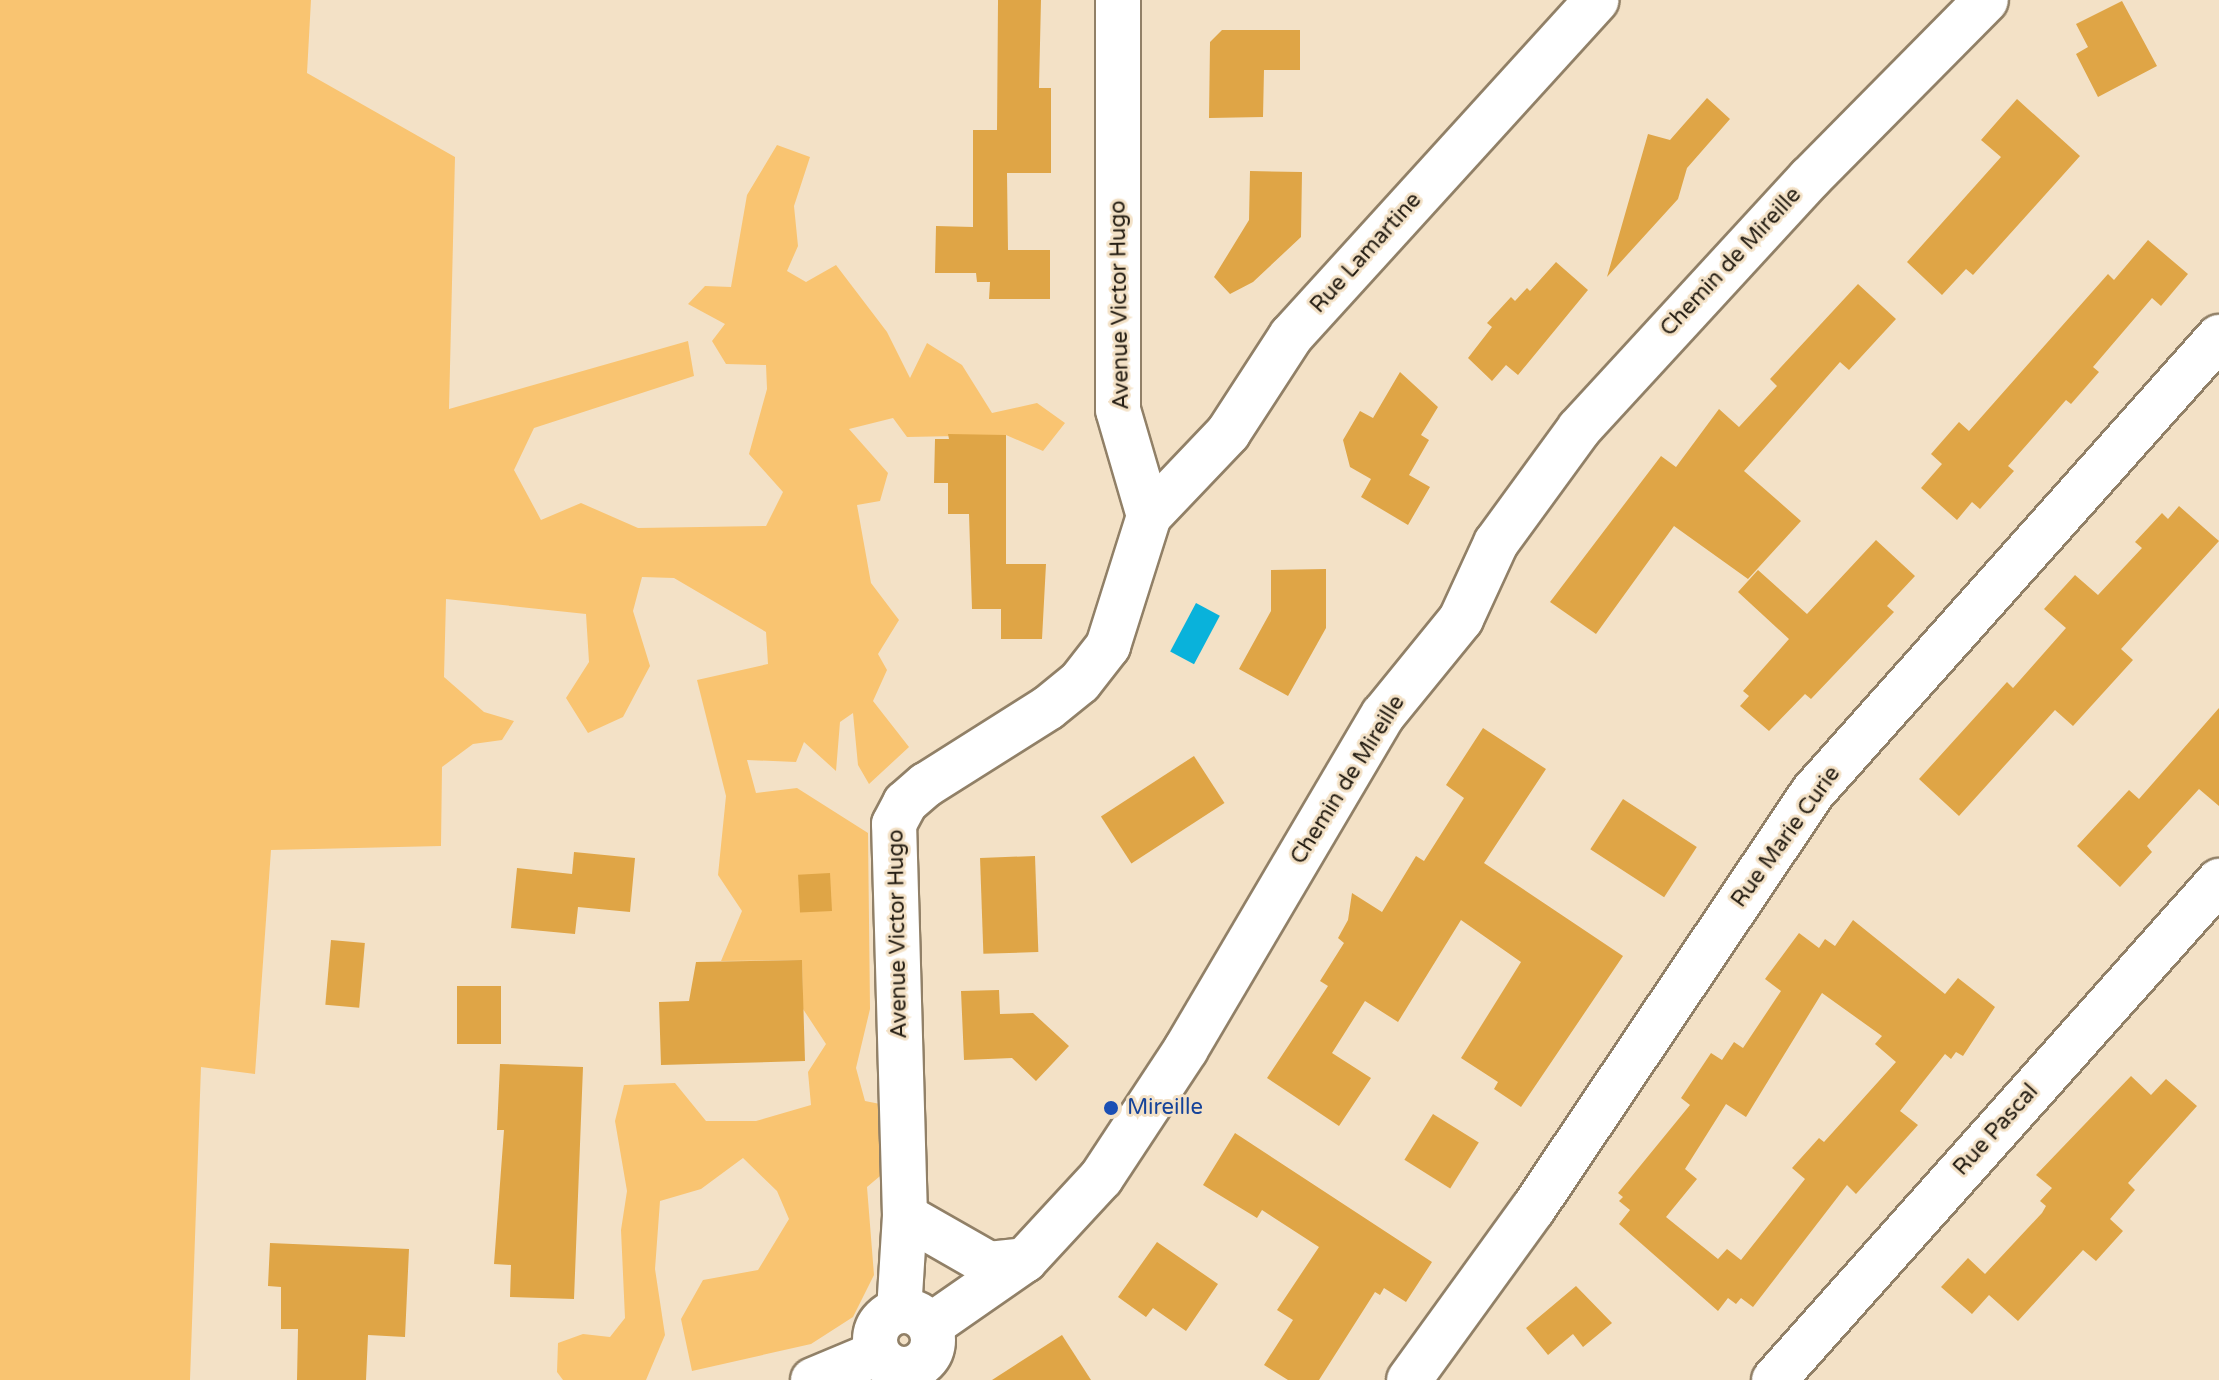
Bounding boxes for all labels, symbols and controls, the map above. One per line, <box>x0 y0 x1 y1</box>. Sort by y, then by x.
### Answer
street label: Chemin de Mireille <box>1655 182 1807 342</box>
street label: Rue Lamartine <box>1305 187 1427 319</box>
street label: Avenue Victor Hugo <box>1105 200 1135 410</box>
street label: Chemin de Mireille <box>1285 691 1411 869</box>
street label: Rue Marie Curie <box>1726 761 1846 913</box>
street label: Avenue Victor Hugo <box>883 829 913 1039</box>
street label: Rue Pascal <box>1948 1079 2044 1181</box>
place label: Mireille <box>1127 1095 1203 1121</box>
marker: Mireille <box>1102 1099 1120 1117</box>

